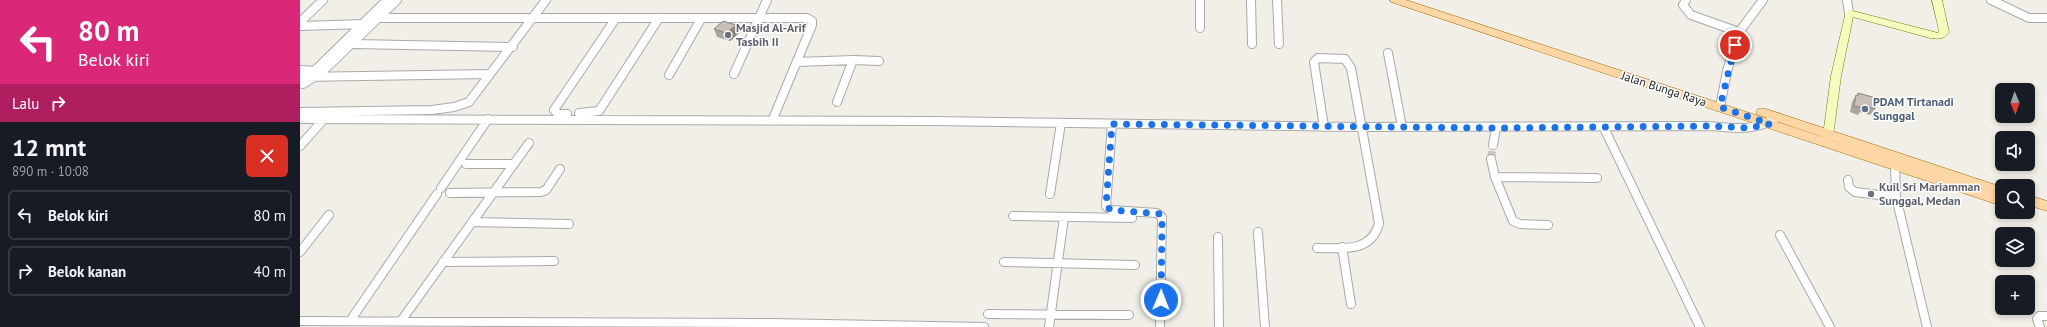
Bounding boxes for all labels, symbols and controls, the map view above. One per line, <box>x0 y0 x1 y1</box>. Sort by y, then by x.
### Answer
text: 80 m <box>78 12 139 49</box>
icon: left <box>12 16 64 68</box>
place label: Masjid Al-Arif Tasbih II <box>736 20 807 49</box>
pin <box>1718 28 1752 62</box>
marker: Masjid Al-Arif Tasbih II <box>723 30 733 40</box>
icon: arrive <box>1724 34 1746 56</box>
text: Belok kiri <box>78 48 150 71</box>
street label: Jalan Bunga Raya <box>1619 67 1709 109</box>
north arrow <box>1995 83 2035 123</box>
map controls <box>1995 83 2035 315</box>
icon: right <box>47 92 69 114</box>
text: Lalu <box>12 94 39 113</box>
place label: PDAM Tirtanadi Sunggal <box>1873 94 1954 123</box>
marker: PDAM Tirtanadi Sunggal <box>1860 104 1870 114</box>
button: sound <box>1995 131 2035 171</box>
text: 12 mnt <box>12 132 86 163</box>
button: close <box>246 135 288 177</box>
text: 890 m · 10:08 <box>12 163 89 180</box>
place label: Kuil Sri Mariamman Sunggal, Medan <box>1879 179 1980 208</box>
button: search <box>1995 179 2035 219</box>
marker: Kuil Sri Mariamman Sunggal, Medan <box>1866 189 1876 199</box>
icon: left <box>14 204 36 226</box>
text: Belok kiri <box>48 206 108 225</box>
text: 80 m <box>253 206 286 225</box>
button: layers <box>1995 227 2035 267</box>
icon: right <box>14 260 36 282</box>
text: Belok kanan <box>48 262 126 281</box>
text: 40 m <box>253 262 286 281</box>
button: + <box>1995 275 2035 315</box>
position arrow <box>1140 279 1182 321</box>

